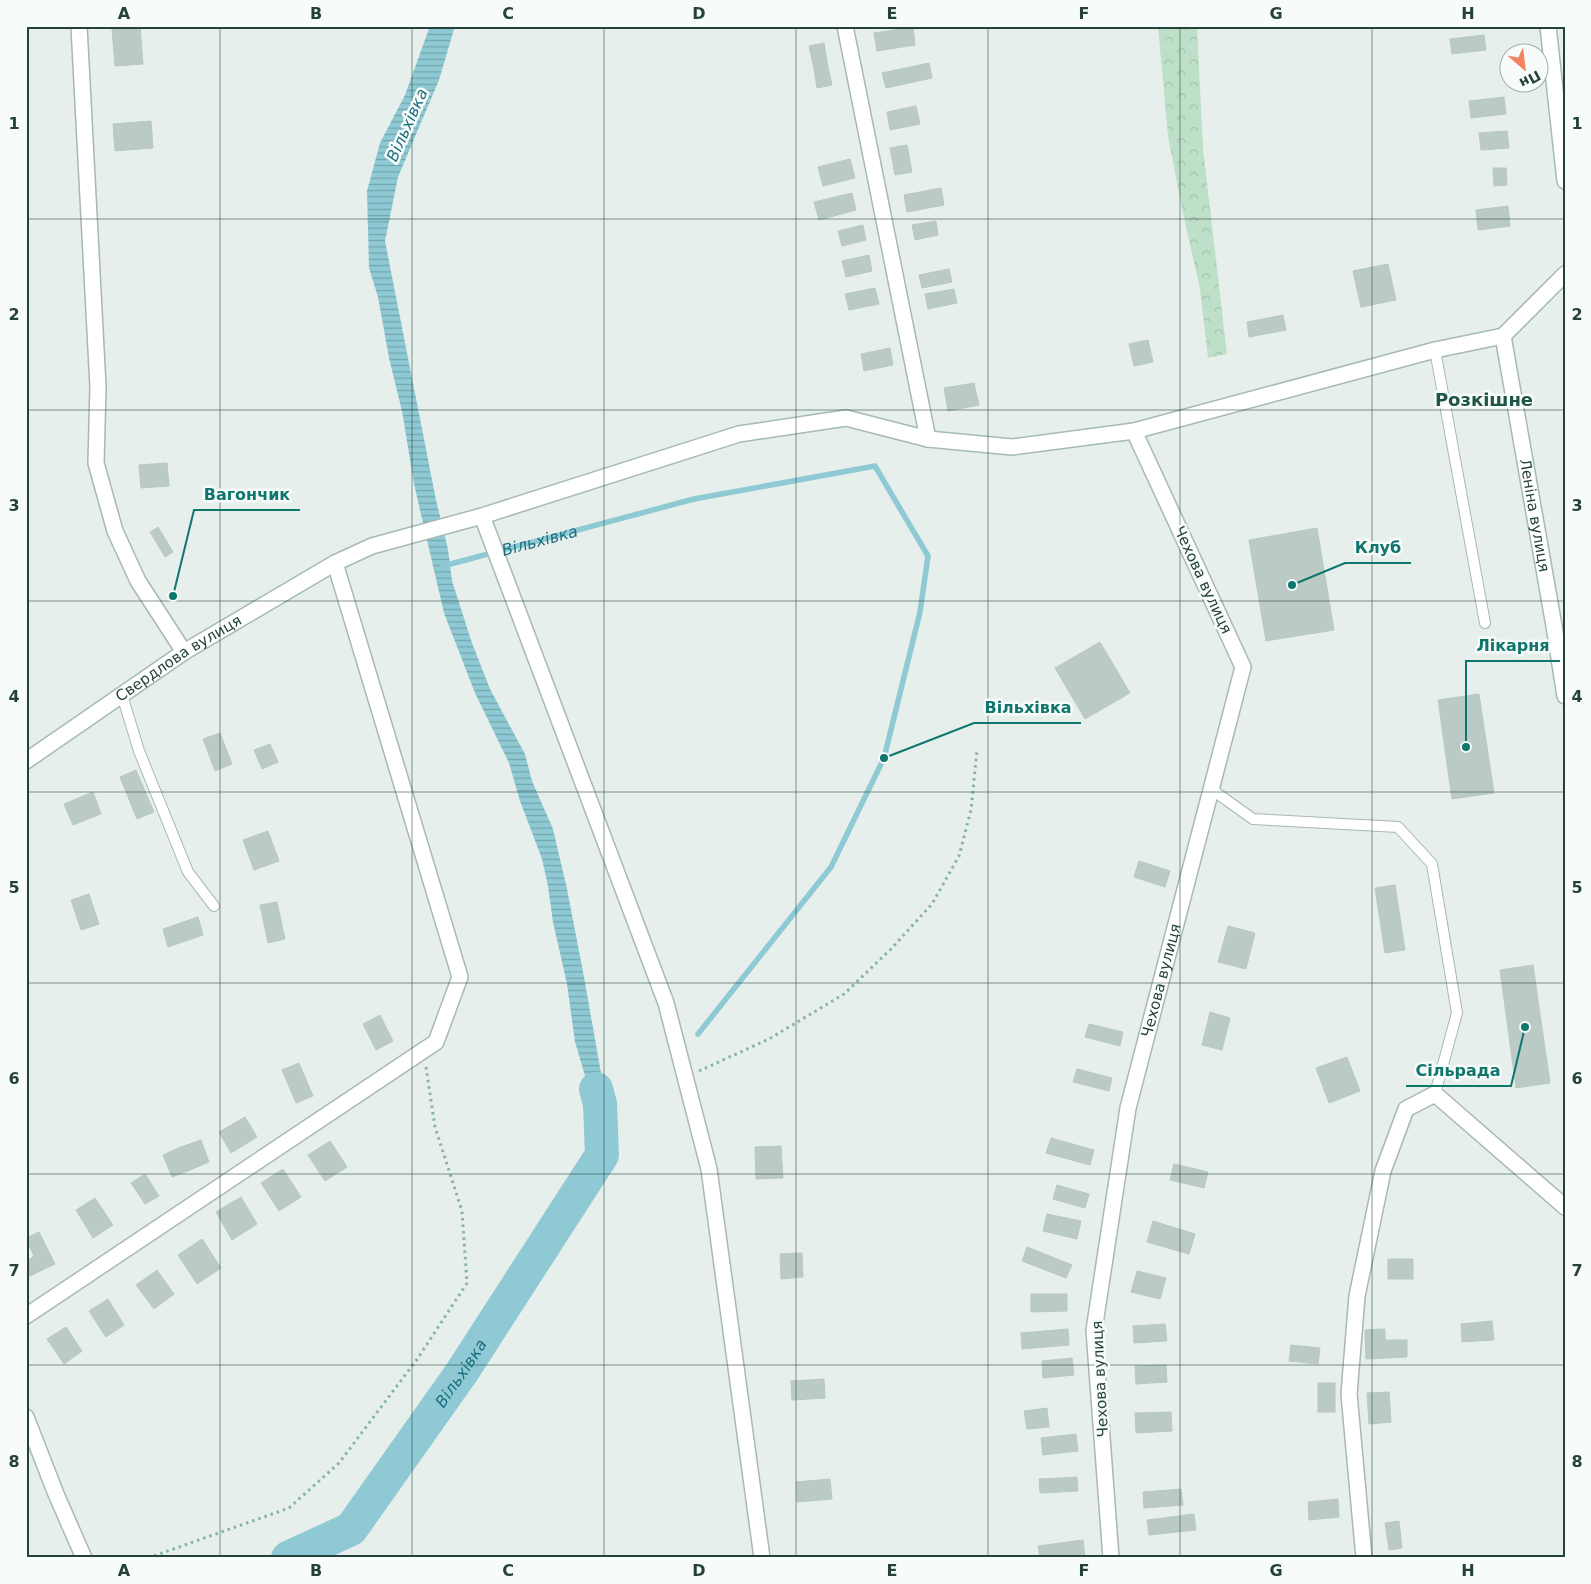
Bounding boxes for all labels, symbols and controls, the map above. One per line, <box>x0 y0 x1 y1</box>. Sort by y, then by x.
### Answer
text: A <box>118 4 131 23</box>
text: B <box>310 4 322 23</box>
text: C <box>502 4 514 23</box>
text: D <box>692 4 706 23</box>
text: E <box>887 4 897 23</box>
text: F <box>1079 4 1089 23</box>
text: G <box>1269 4 1283 23</box>
text: H <box>1461 4 1475 23</box>
north arrow <box>1498 42 1548 92</box>
text: Пн <box>1517 67 1543 92</box>
water label: Вільхівка <box>382 86 432 164</box>
text: 1 <box>8 114 20 133</box>
text: 1 <box>1571 114 1583 133</box>
text: 2 <box>8 305 20 324</box>
text: 2 <box>1571 305 1583 324</box>
district label: Розкішне <box>1435 389 1533 410</box>
street label: Леніна вулиця <box>1516 457 1553 573</box>
callout: Вагончик <box>194 479 300 510</box>
text: Вагончик <box>204 485 290 504</box>
text: 3 <box>8 496 20 515</box>
text: 3 <box>1571 496 1583 515</box>
water label: Вільхівка <box>500 521 580 559</box>
street label: Чехова вулиця <box>1170 523 1236 637</box>
callout: Клуб <box>1345 532 1411 563</box>
text: Клуб <box>1355 538 1401 557</box>
street label: Свердлова вулиця <box>112 611 245 705</box>
callout: Лікарня <box>1466 630 1560 661</box>
text: Лікарня <box>1476 636 1550 655</box>
text: 4 <box>8 687 20 706</box>
text: 4 <box>1571 687 1583 706</box>
callout: Вільхівка <box>974 692 1081 723</box>
text: Вільхівка <box>984 698 1072 717</box>
text: 5 <box>8 878 20 897</box>
text: 5 <box>1571 878 1583 897</box>
street label: Чехова вулиця <box>1138 922 1185 1039</box>
callout: Сільрада <box>1406 1055 1511 1086</box>
text: Сільрада <box>1415 1061 1501 1080</box>
text: 6 <box>8 1069 20 1088</box>
text: 6 <box>1571 1069 1583 1088</box>
text: 7 <box>8 1261 20 1280</box>
text: 7 <box>1571 1261 1583 1280</box>
street label: Чехова вулиця <box>1088 1320 1112 1438</box>
water label: Вільхівка <box>431 1335 490 1411</box>
text: 8 <box>8 1452 20 1471</box>
text: 8 <box>1571 1452 1583 1471</box>
text: A <box>118 1561 131 1580</box>
text: B <box>310 1561 322 1580</box>
text: C <box>502 1561 514 1580</box>
text: D <box>692 1561 706 1580</box>
text: E <box>887 1561 897 1580</box>
text: F <box>1079 1561 1089 1580</box>
text: G <box>1269 1561 1283 1580</box>
text: H <box>1461 1561 1475 1580</box>

